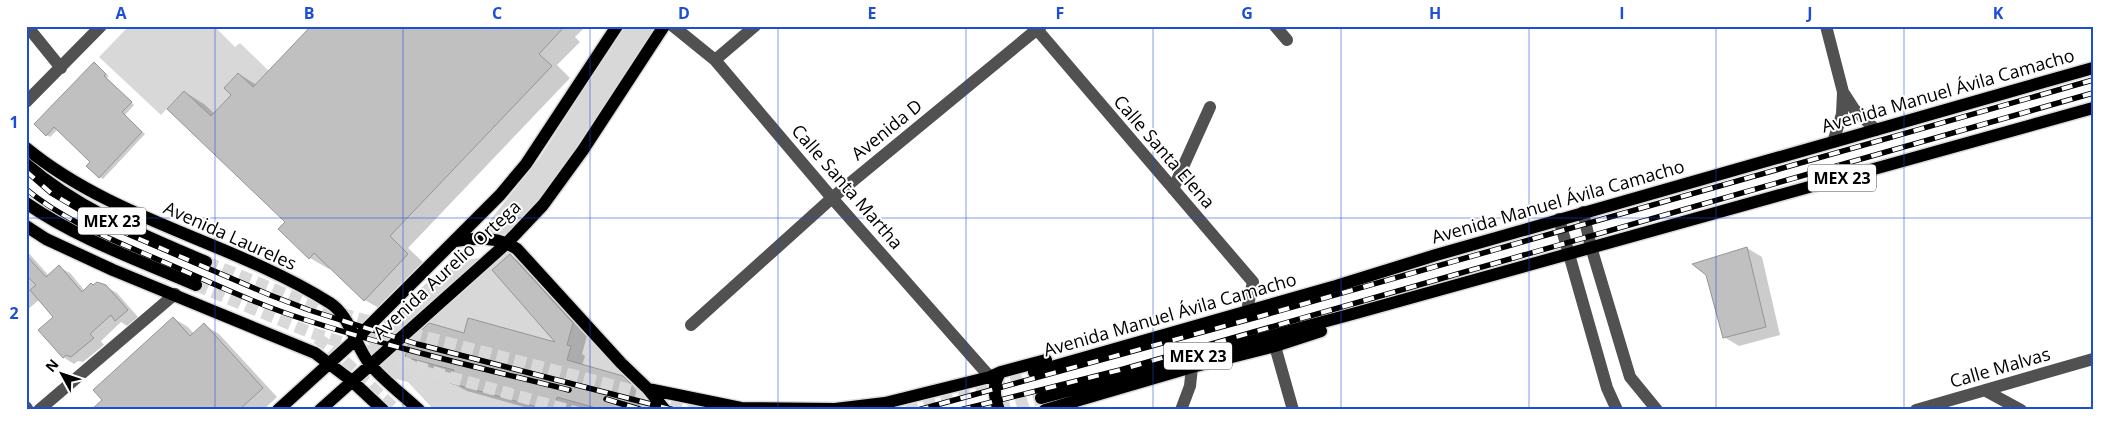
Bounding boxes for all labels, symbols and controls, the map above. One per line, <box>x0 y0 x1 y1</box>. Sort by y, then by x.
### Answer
text: A <box>115 2 127 24</box>
text: B <box>304 2 314 24</box>
text: C <box>492 2 502 24</box>
text: D <box>678 2 690 24</box>
text: E <box>868 2 877 24</box>
text: F <box>1056 2 1064 24</box>
text: G <box>1241 2 1253 24</box>
text: H <box>1429 2 1441 24</box>
text: I <box>1619 2 1625 24</box>
text: J <box>1805 2 1813 24</box>
text: K <box>1993 2 2004 24</box>
street label: Avenida Manuel Ávila Camacho <box>1818 42 2077 138</box>
street label: Calle Santa Elena <box>1109 90 1221 213</box>
street label: Avenida D <box>846 93 927 165</box>
text: 1 <box>9 111 19 133</box>
street label: Calle Santa Martha <box>787 119 909 254</box>
street label: Avenida Manuel Ávila Camacho <box>1428 153 1687 249</box>
road number: MEX 23 <box>1808 164 1876 192</box>
street label: Avenida Aurelio Ortega <box>367 194 525 344</box>
street label: Avenida Laureles <box>160 195 301 275</box>
road number: MEX 23 <box>78 208 146 235</box>
street label: Avenida Manuel Ávila Camacho <box>1040 266 1299 362</box>
text: 2 <box>9 302 19 324</box>
street label: Calle Malvas <box>1947 341 2053 393</box>
road number: MEX 23 <box>1164 342 1232 370</box>
north arrow <box>38 348 88 398</box>
text: N <box>41 355 63 376</box>

